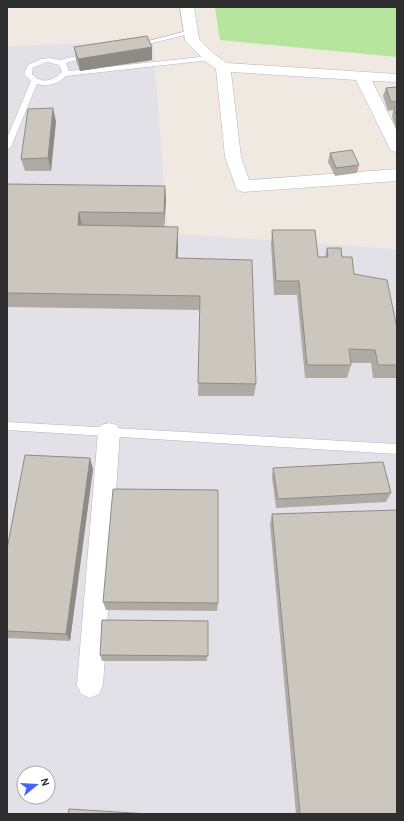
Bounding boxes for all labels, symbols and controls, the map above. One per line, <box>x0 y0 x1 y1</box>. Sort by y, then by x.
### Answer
north arrow <box>16 765 56 805</box>
text: N <box>39 777 51 787</box>

